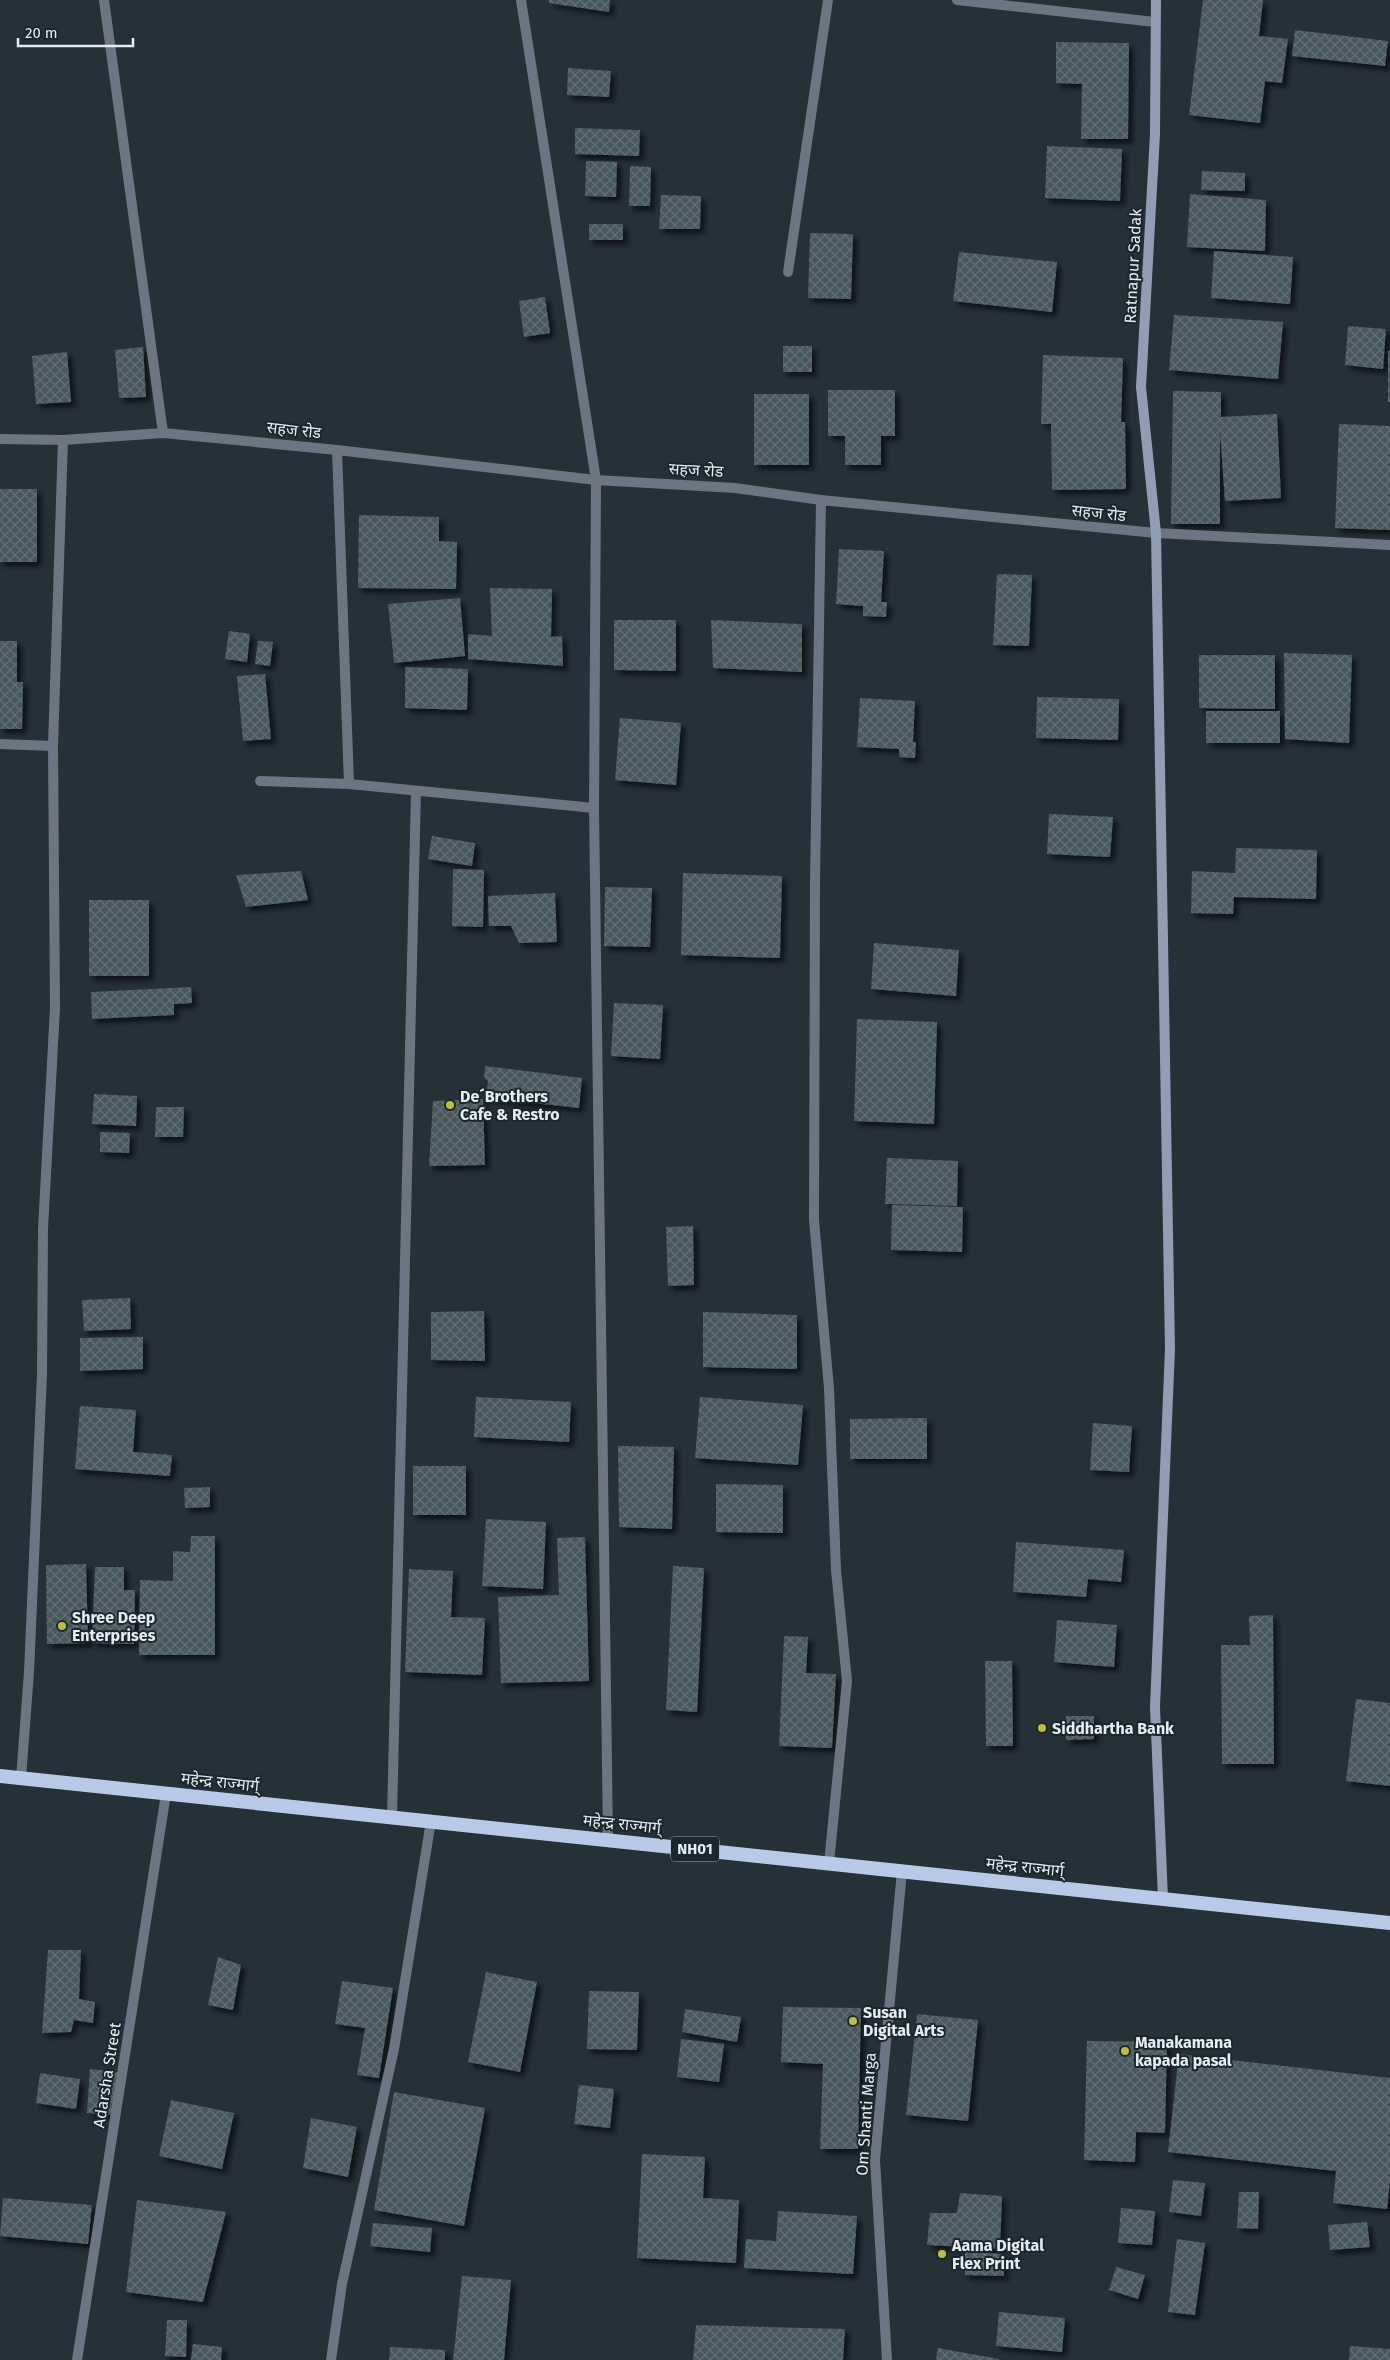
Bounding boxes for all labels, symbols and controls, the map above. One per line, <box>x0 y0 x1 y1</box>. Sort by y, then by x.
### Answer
scale bar <box>18 15 132 47</box>
text: 20 m <box>25 24 58 42</box>
street label: Ratnapur Sadak <box>1120 207 1146 324</box>
street label: सहज रोड <box>266 418 323 442</box>
street label: सहज रोड <box>668 459 724 481</box>
street label: सहज रोड <box>1071 501 1128 525</box>
place label: De´Brothers Cafe & Restro <box>460 1087 560 1124</box>
marker: De´Brothers Cafe & Restro <box>444 1099 456 1111</box>
place label: Shree Deep Enterprises <box>72 1608 156 1645</box>
marker: Shree Deep Enterprises <box>56 1620 68 1632</box>
place label: Siddhartha Bank <box>1052 1719 1174 1738</box>
marker: Siddhartha Bank <box>1036 1722 1048 1734</box>
street label: महेन्द्र राज्मार्ग् <box>180 1768 263 1797</box>
street label: महेन्द्र राज्मार्ग् <box>582 1810 665 1839</box>
road number: NH01 <box>671 1836 719 1862</box>
street label: महेन्द्र राज्मार्ग् <box>985 1853 1068 1882</box>
place label: Susan Digital Arts <box>863 2003 944 2040</box>
marker: Susan Digital Arts <box>847 2015 859 2027</box>
street label: Adarsha Street <box>89 2021 125 2129</box>
place label: Manakamana kapada pasal <box>1135 2033 1232 2070</box>
marker: Manakamana kapada pasal <box>1119 2045 1131 2057</box>
street label: Om Shanti Marga <box>852 2052 880 2176</box>
place label: Aama Digital Flex Print <box>951 2236 1044 2273</box>
marker: Aama Digital Flex Print <box>936 2248 948 2260</box>

